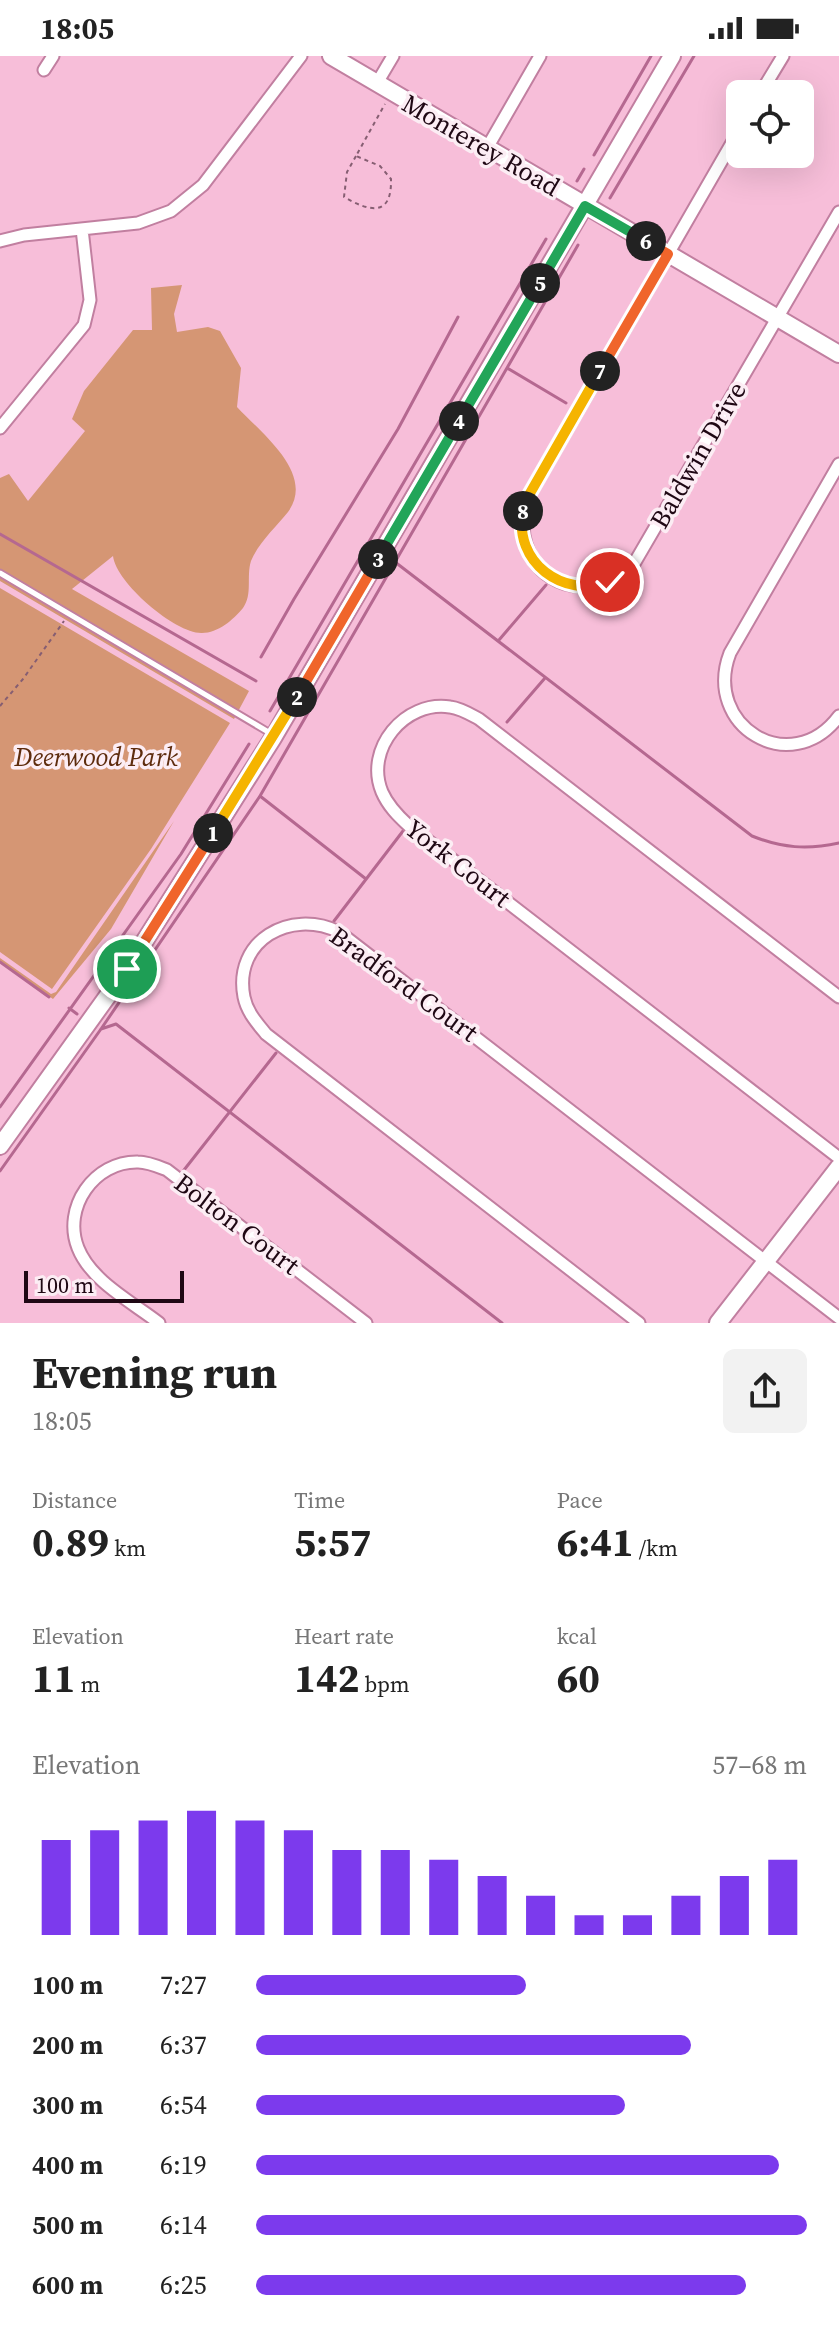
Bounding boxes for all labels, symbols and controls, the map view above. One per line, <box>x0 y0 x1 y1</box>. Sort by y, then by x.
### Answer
text: 18:05 <box>40 8 114 49</box>
map controls <box>726 80 814 168</box>
button: locate <box>726 80 814 168</box>
street label: Monterey Road <box>396 85 567 205</box>
pin: 6 <box>626 221 666 261</box>
text: 6 <box>640 226 652 256</box>
pin: 5 <box>520 263 560 303</box>
text: 5 <box>534 268 546 298</box>
pin: 7 <box>580 351 620 391</box>
text: 7 <box>594 356 606 386</box>
street label: Baldwin Drive <box>641 375 755 535</box>
pin: 4 <box>439 401 479 441</box>
text: 4 <box>453 406 465 436</box>
pin: 8 <box>503 491 543 531</box>
text: 8 <box>517 496 529 526</box>
pin: 3 <box>358 539 398 579</box>
text: 3 <box>372 544 384 574</box>
pin <box>576 548 644 616</box>
icon: check <box>588 560 632 604</box>
pin: 2 <box>277 677 317 717</box>
text: 2 <box>291 682 303 712</box>
park label: Deerwood Park <box>13 739 179 775</box>
street label: York Court <box>398 810 519 916</box>
pin: 1 <box>193 813 233 853</box>
text: 1 <box>207 818 219 848</box>
street label: Bradford Court <box>323 918 486 1050</box>
pin <box>93 935 161 1003</box>
icon: arrive <box>105 947 149 991</box>
street label: Bolton Court <box>167 1165 307 1283</box>
scale bar <box>24 1267 184 1303</box>
text: 100 m <box>36 1270 94 1300</box>
text: Evening run <box>32 1342 277 1403</box>
button: share <box>723 1349 807 1433</box>
text: 18:05 <box>32 1403 92 1439</box>
text: Distance <box>32 1485 117 1515</box>
text: Time <box>294 1485 345 1515</box>
text: Pace <box>557 1485 603 1515</box>
text: 0.89 <box>32 1515 109 1569</box>
text: 5:57 <box>294 1515 371 1569</box>
text: 6:41 <box>557 1515 634 1569</box>
text: km <box>109 1533 146 1563</box>
text: /km <box>634 1533 678 1563</box>
text: Elevation <box>32 1621 124 1651</box>
text: Heart rate <box>294 1621 394 1651</box>
text: kcal <box>557 1621 597 1651</box>
text: 11 <box>32 1651 75 1705</box>
text: 142 <box>294 1651 359 1705</box>
text: 60 <box>557 1651 600 1705</box>
text: m <box>75 1669 100 1699</box>
text: bpm <box>359 1669 410 1699</box>
text: Elevation <box>32 1747 141 1783</box>
text: 57–68 m <box>712 1747 807 1783</box>
text: 100 m <box>32 1967 103 2003</box>
text: 7:27 <box>160 1967 207 2003</box>
text: 200 m <box>32 2027 103 2063</box>
text: 6:37 <box>160 2027 207 2063</box>
text: 300 m <box>32 2087 103 2123</box>
text: 6:54 <box>160 2087 207 2123</box>
text: 400 m <box>32 2147 103 2183</box>
text: 6:19 <box>160 2147 207 2183</box>
text: 500 m <box>32 2207 103 2243</box>
text: 6:14 <box>160 2207 207 2243</box>
text: 600 m <box>32 2267 103 2303</box>
text: 6:25 <box>160 2267 207 2303</box>

